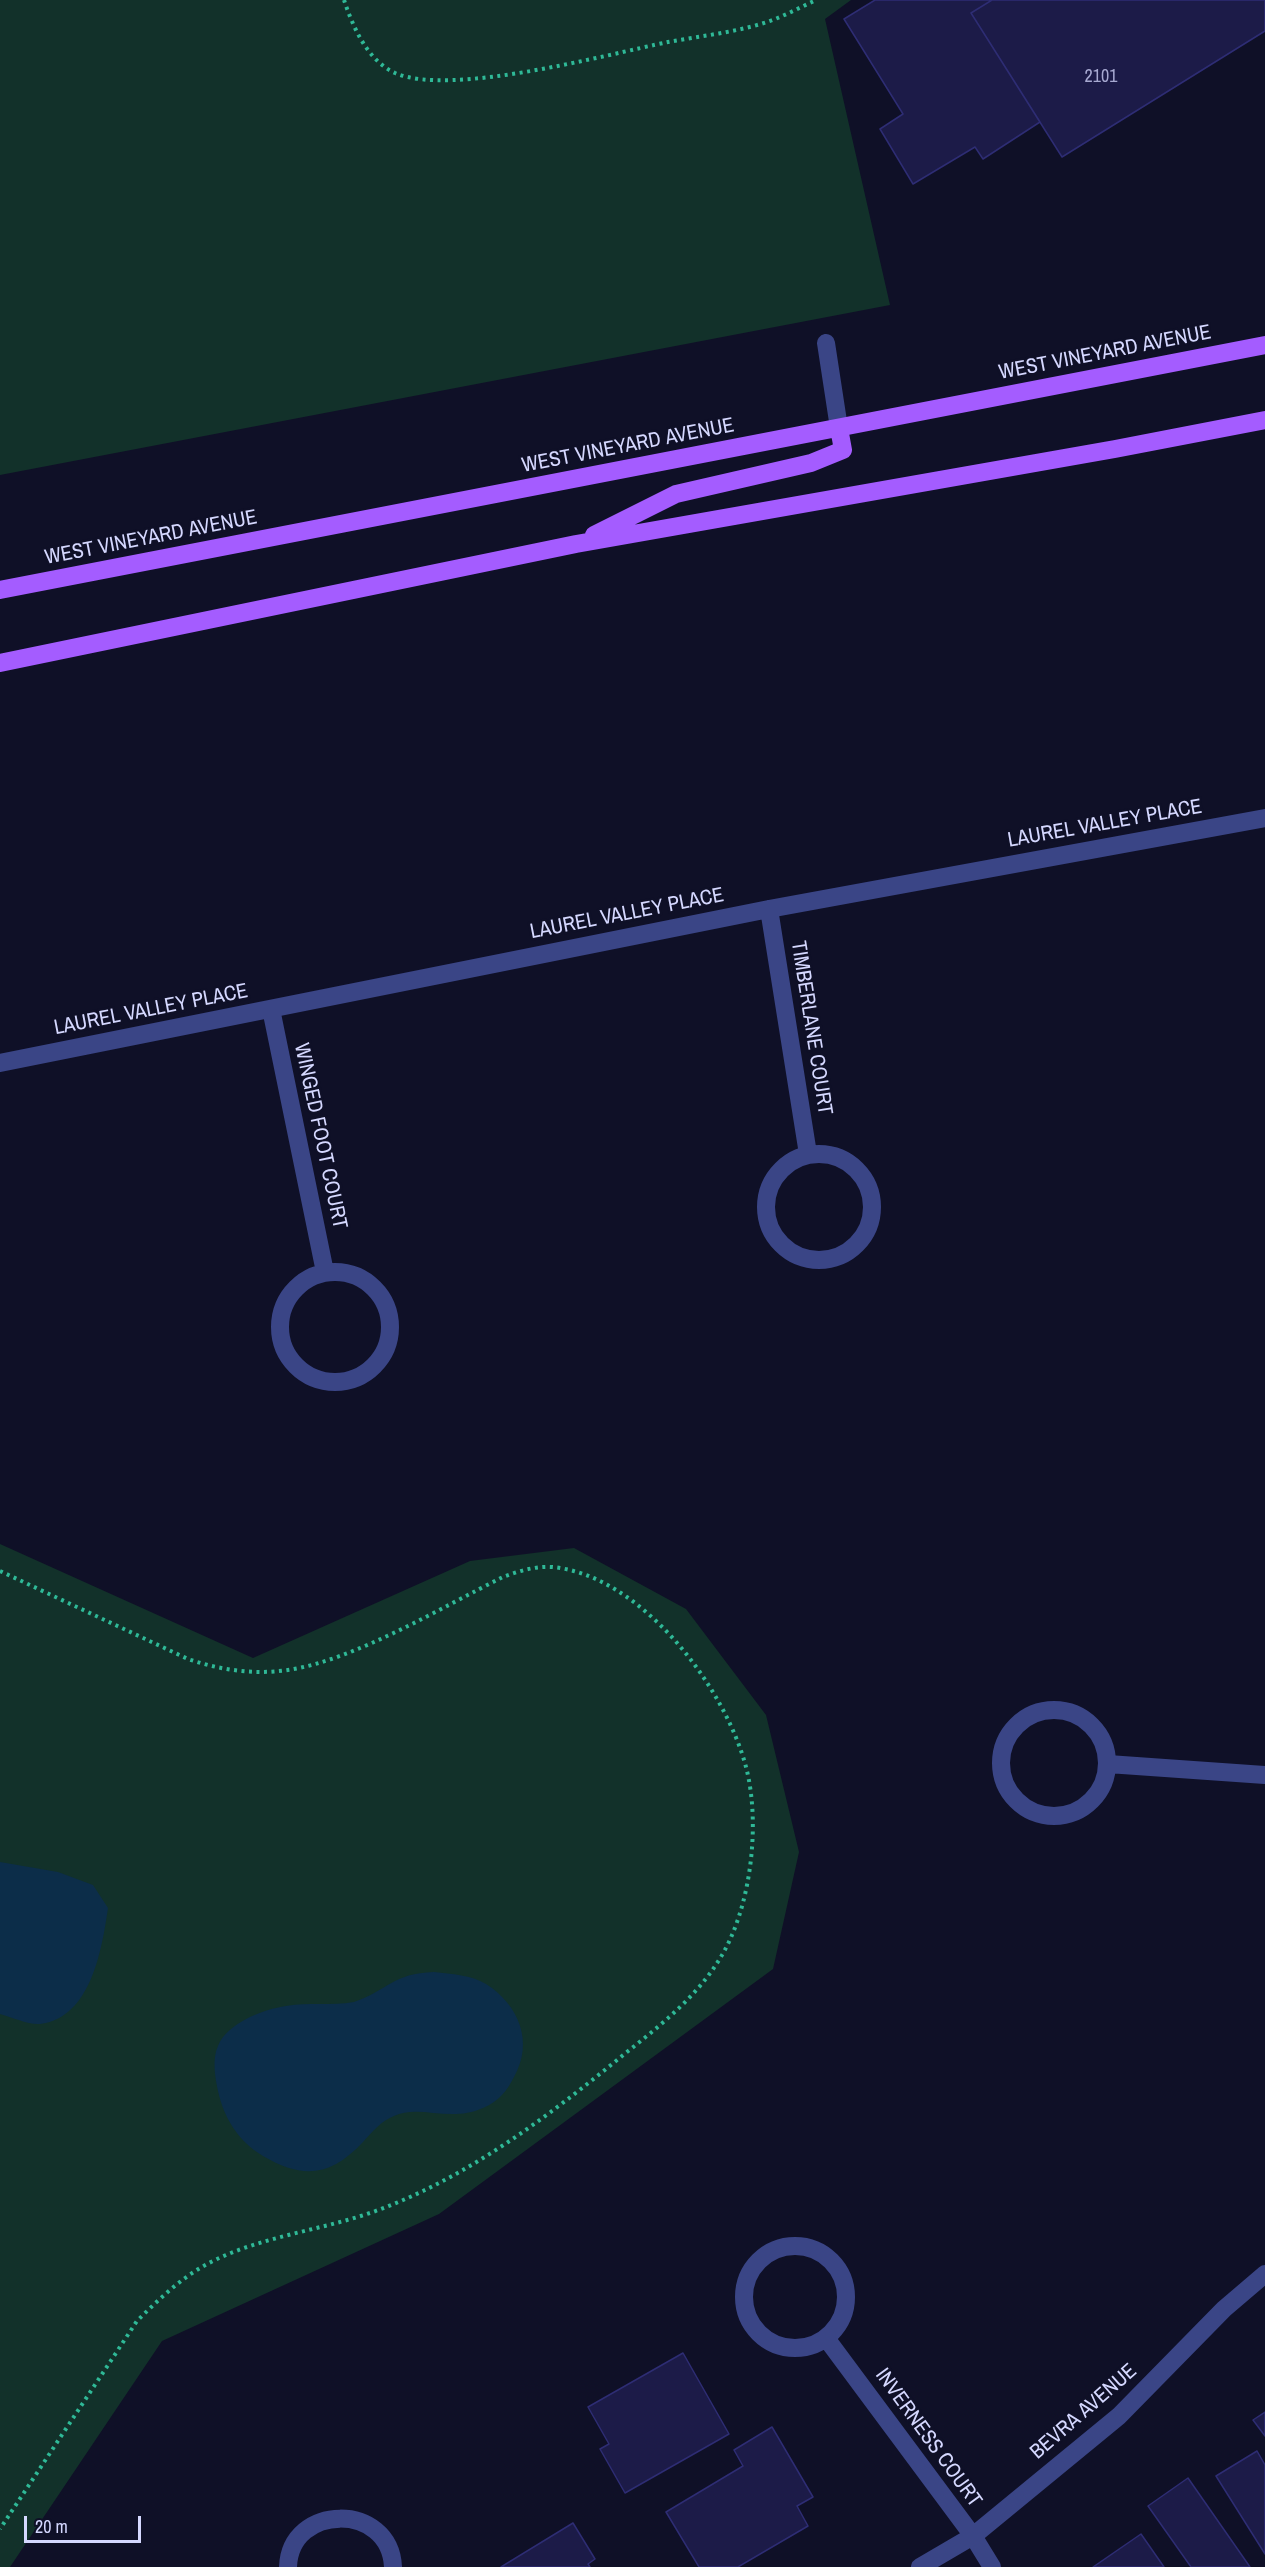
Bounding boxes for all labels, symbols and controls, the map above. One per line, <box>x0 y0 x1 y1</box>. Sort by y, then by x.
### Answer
house number: 2101 <box>1085 66 1117 88</box>
street label: WEST VINEYARD AVENUE <box>997 320 1213 386</box>
street label: WEST VINEYARD AVENUE <box>520 413 736 479</box>
street label: WEST VINEYARD AVENUE <box>43 505 259 571</box>
street label: LAUREL VALLEY PLACE <box>1006 794 1204 854</box>
street label: LAUREL VALLEY PLACE <box>528 883 726 945</box>
street label: TIMBERLANE COURT <box>785 939 837 1117</box>
street label: LAUREL VALLEY PLACE <box>52 979 250 1041</box>
street label: WINGED FOOT COURT <box>288 1041 352 1231</box>
street label: BEVRA AVENUE <box>1026 2359 1142 2465</box>
street label: INVERNESS COURT <box>869 2364 987 2512</box>
scale bar <box>27 2504 144 2542</box>
text: 20 m <box>35 2514 68 2539</box>

